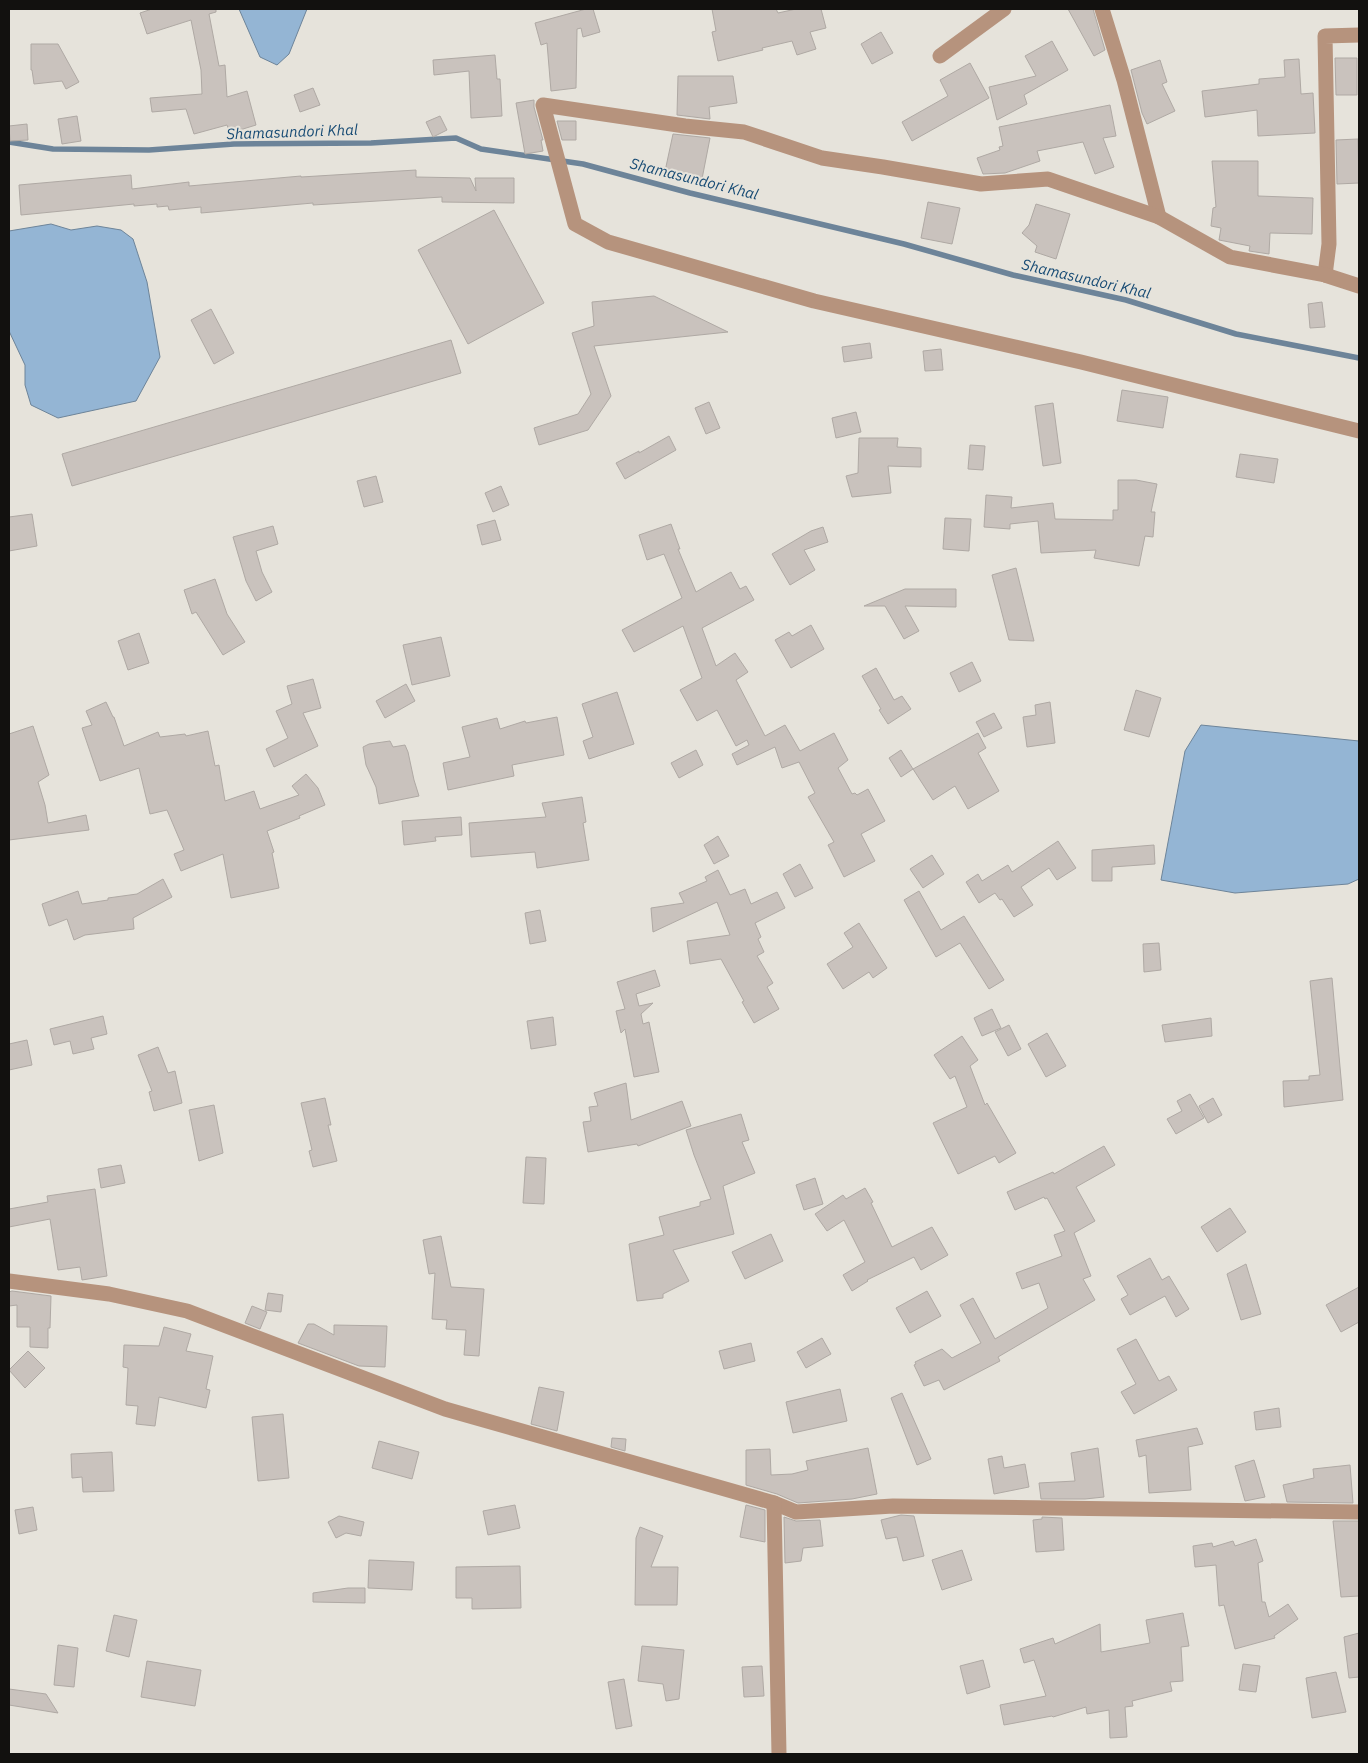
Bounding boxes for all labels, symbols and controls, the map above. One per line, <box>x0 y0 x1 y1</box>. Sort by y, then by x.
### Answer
water label: Shamasundori Khal <box>226 120 358 143</box>
water label: Shamasundori Khal <box>628 153 760 204</box>
water label: Shamasundori Khal <box>1020 254 1152 303</box>

